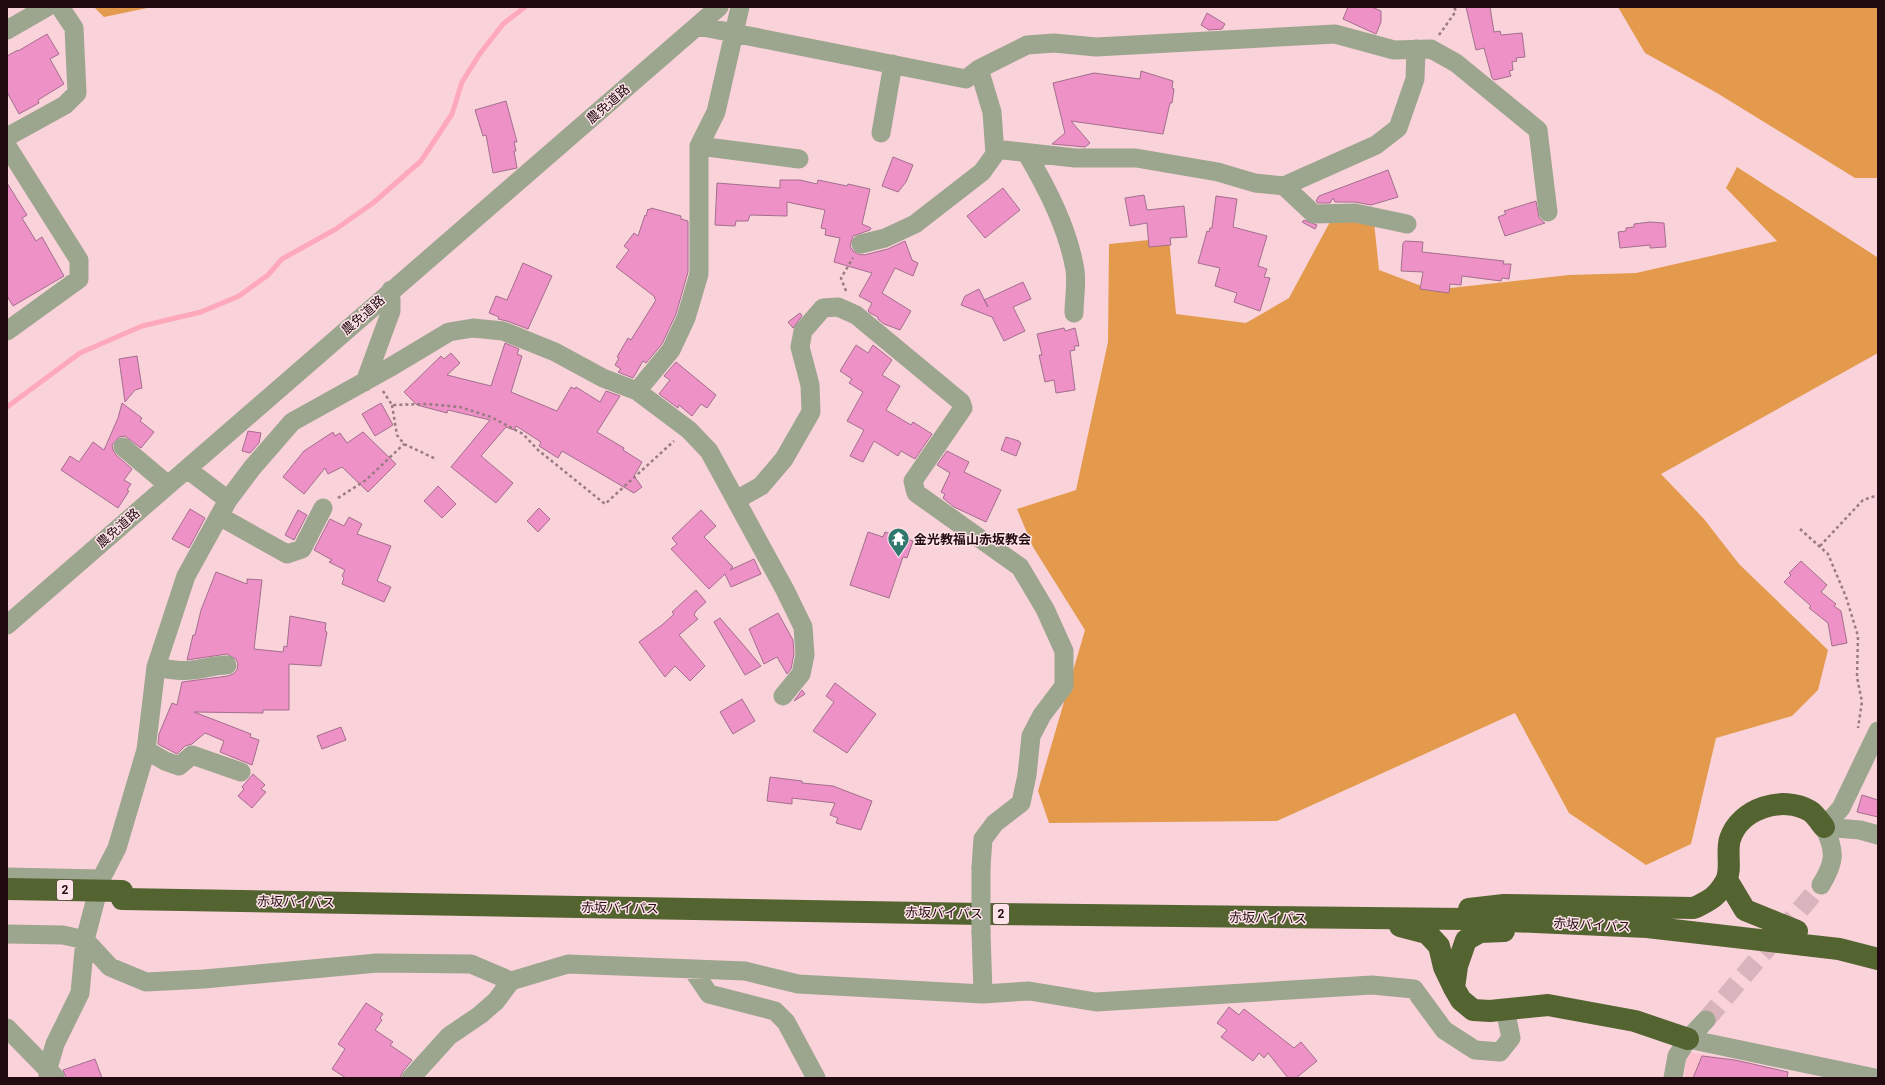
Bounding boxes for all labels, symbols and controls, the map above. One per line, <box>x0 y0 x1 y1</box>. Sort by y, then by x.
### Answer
street label: 農免道路 <box>583 81 633 127</box>
street label: 農免道路 <box>338 292 388 338</box>
street label: 農免道路 <box>93 505 143 551</box>
temple icon: 金光教福山赤坂教会 <box>886 526 912 559</box>
place label: 金光教福山赤坂教会 <box>914 532 1031 547</box>
road number: 2 <box>57 880 73 900</box>
street label: 赤坂バイパス <box>257 894 335 910</box>
street label: 赤坂バイパス <box>581 900 659 916</box>
road number: 2 <box>993 904 1009 924</box>
street label: 赤坂バイパス <box>905 905 983 921</box>
street label: 赤坂バイパス <box>1229 910 1307 926</box>
street label: 赤坂バイパス <box>1553 915 1631 935</box>

